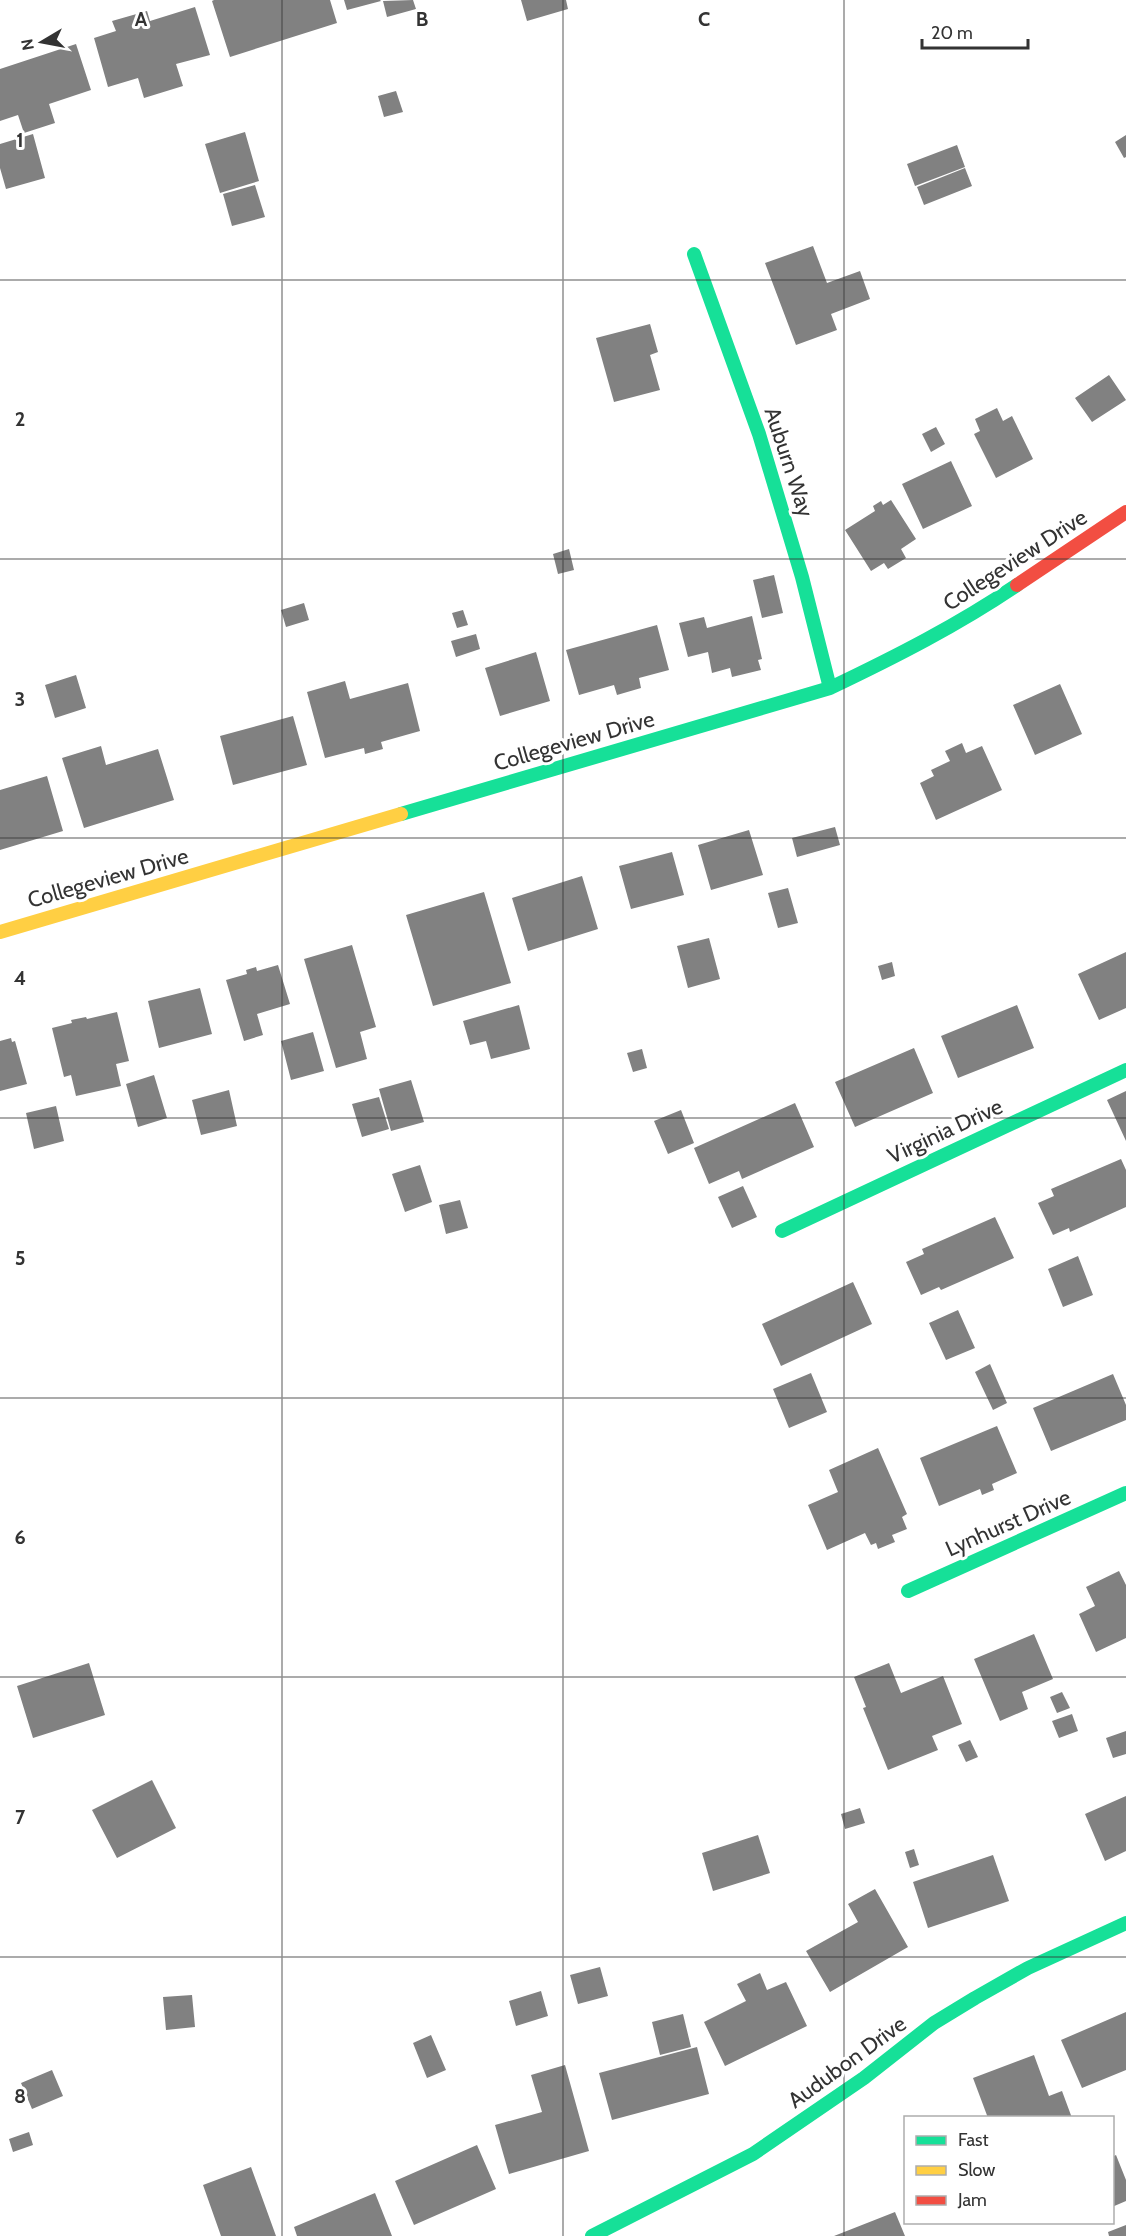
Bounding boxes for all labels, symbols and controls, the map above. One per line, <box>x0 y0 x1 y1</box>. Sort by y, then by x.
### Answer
text: A <box>135 7 148 31</box>
text: B <box>416 7 428 31</box>
text: C <box>698 7 710 31</box>
north arrow <box>12 12 72 72</box>
scale bar <box>922 12 1028 50</box>
text: 20 m <box>931 22 973 44</box>
text: N <box>17 37 38 52</box>
text: 1 <box>16 128 24 152</box>
street label: Auburn Way <box>759 404 819 520</box>
text: 2 <box>15 407 25 431</box>
street label: Collegeview Drive <box>938 503 1092 617</box>
text: 3 <box>15 687 25 711</box>
street label: Collegeview Drive <box>490 705 658 777</box>
street label: Collegeview Drive <box>24 842 192 914</box>
text: 4 <box>14 966 26 990</box>
street label: Virginia Drive <box>883 1093 1007 1169</box>
text: 5 <box>15 1246 25 1270</box>
street label: Lynhurst Drive <box>941 1483 1075 1563</box>
text: 6 <box>14 1525 26 1549</box>
text: 7 <box>15 1805 26 1829</box>
street label: Audubon Drive <box>783 2010 911 2114</box>
text: 8 <box>14 2084 26 2108</box>
legend <box>904 2116 1114 2224</box>
text: Fast <box>958 2129 989 2151</box>
text: Slow <box>958 2159 995 2181</box>
text: Jam <box>957 2189 987 2211</box>

